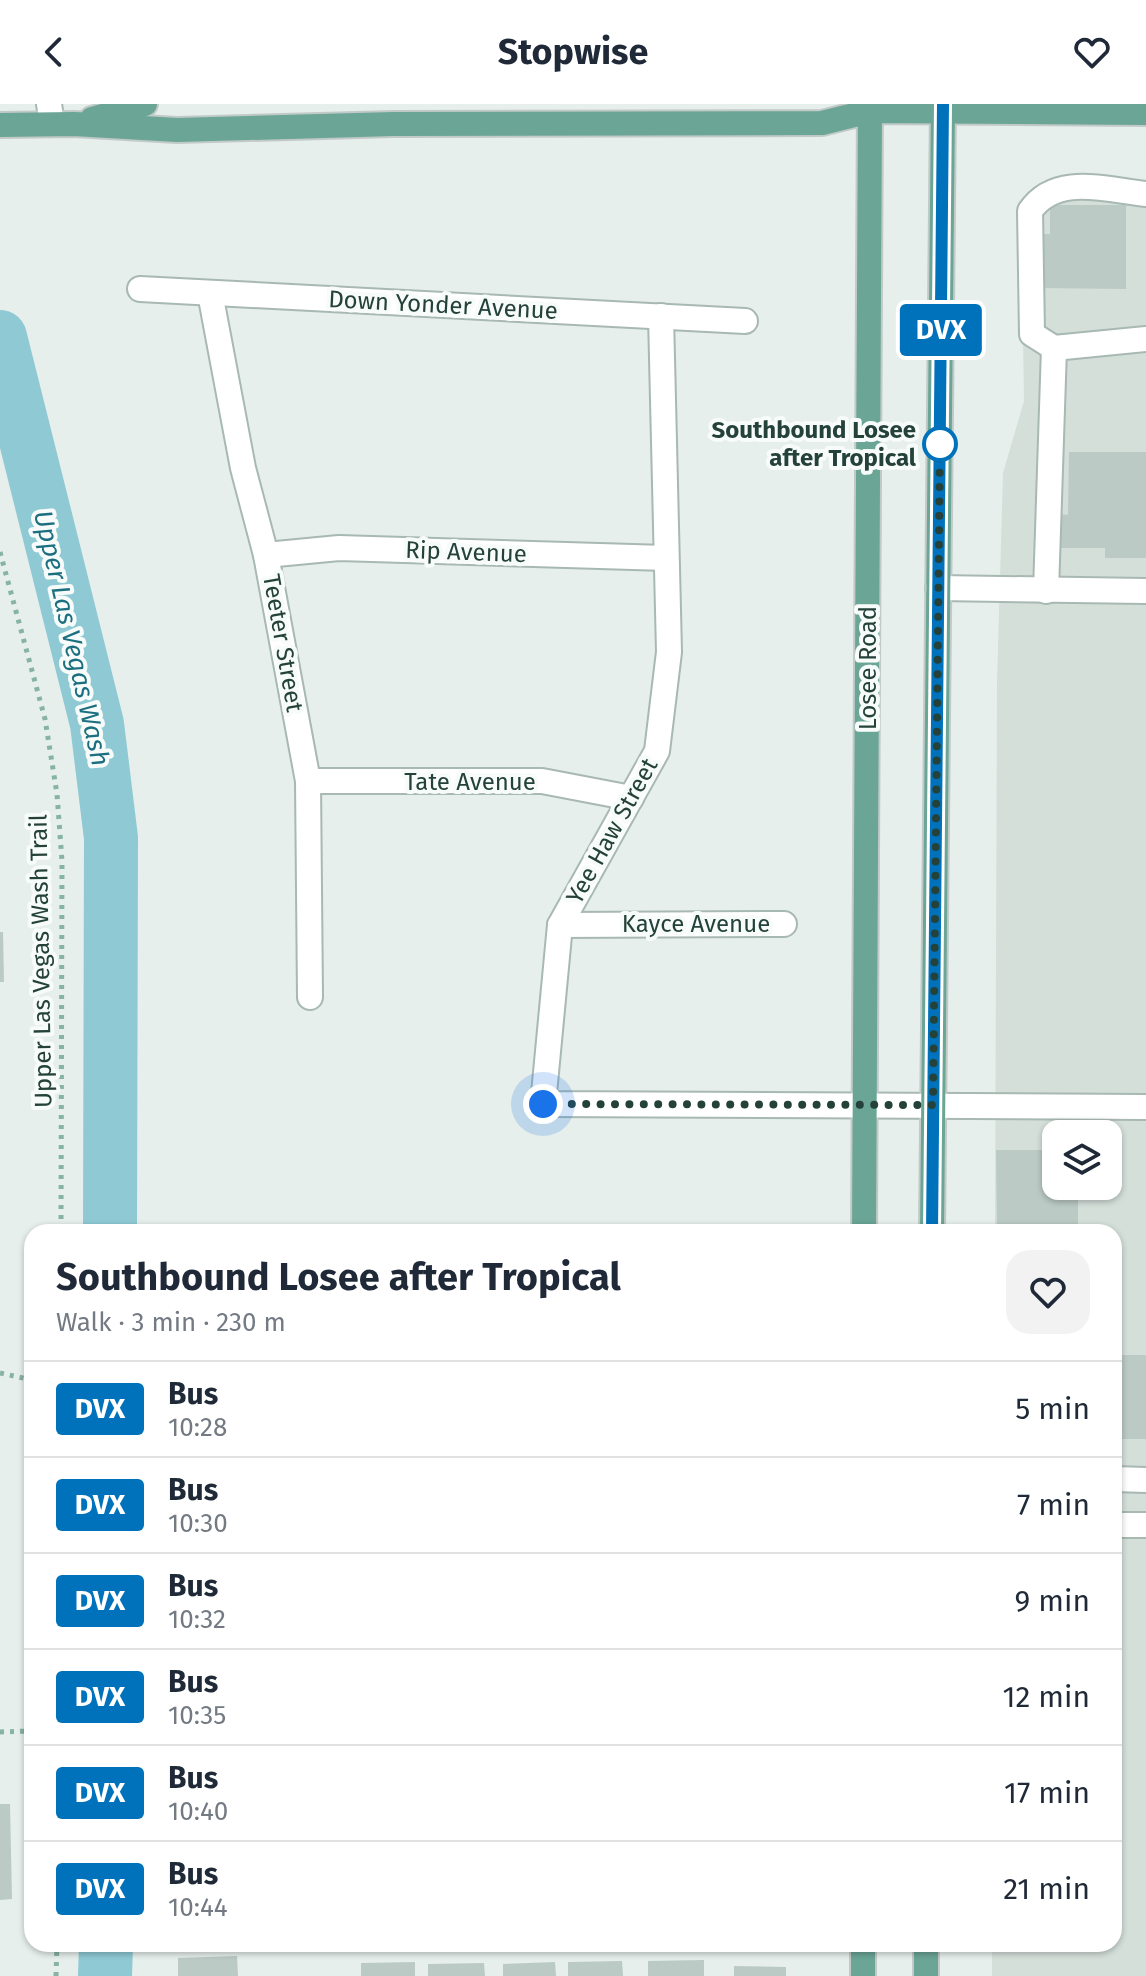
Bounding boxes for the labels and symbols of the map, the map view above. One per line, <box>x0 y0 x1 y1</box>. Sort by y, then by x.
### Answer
street label: Down Yonder Avenue <box>328 285 558 325</box>
line badge: DVX <box>895 304 987 356</box>
place label: Southbound Losee after Tropical <box>712 416 917 472</box>
marker: Southbound Losee after Tropical <box>923 427 957 461</box>
water label: Upper Las Vegas Wash <box>27 507 116 769</box>
street label: Rip Avenue <box>405 536 527 568</box>
street label: Teeter Street <box>257 572 309 714</box>
street label: Losee Road <box>854 606 882 730</box>
street label: Yee Haw Street <box>560 753 664 909</box>
street label: Tate Avenue <box>404 768 536 796</box>
street label: Upper Las Vegas Wash Trail <box>24 814 58 1108</box>
street label: Kayce Avenue <box>622 910 770 938</box>
your location <box>523 1084 563 1124</box>

